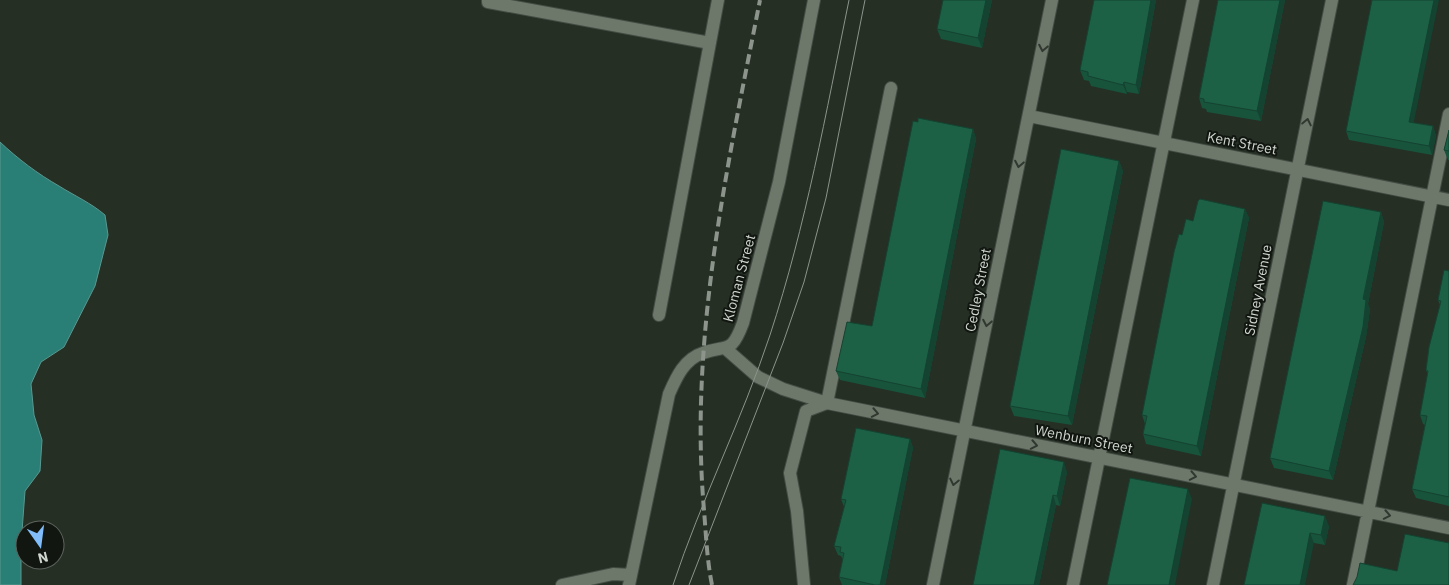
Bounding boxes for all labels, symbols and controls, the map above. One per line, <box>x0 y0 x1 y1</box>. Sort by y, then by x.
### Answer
one-way arrow <box>1038 43 1048 52</box>
one-way arrow <box>1302 118 1312 126</box>
street label: Kent Street <box>1206 127 1279 159</box>
one-way arrow <box>1014 159 1025 168</box>
street label: Kloman Street <box>719 232 759 324</box>
street label: Sidney Avenue <box>1240 243 1276 337</box>
street label: Cedley Street <box>961 247 995 333</box>
one-way arrow <box>982 318 992 327</box>
one-way arrow <box>870 407 879 417</box>
street label: Wenburn Street <box>1034 421 1134 457</box>
one-way arrow <box>1029 439 1038 449</box>
one-way arrow <box>1189 471 1198 481</box>
one-way arrow <box>949 478 960 486</box>
one-way arrow <box>1382 509 1391 520</box>
north arrow <box>15 520 65 570</box>
text: N <box>36 548 50 568</box>

